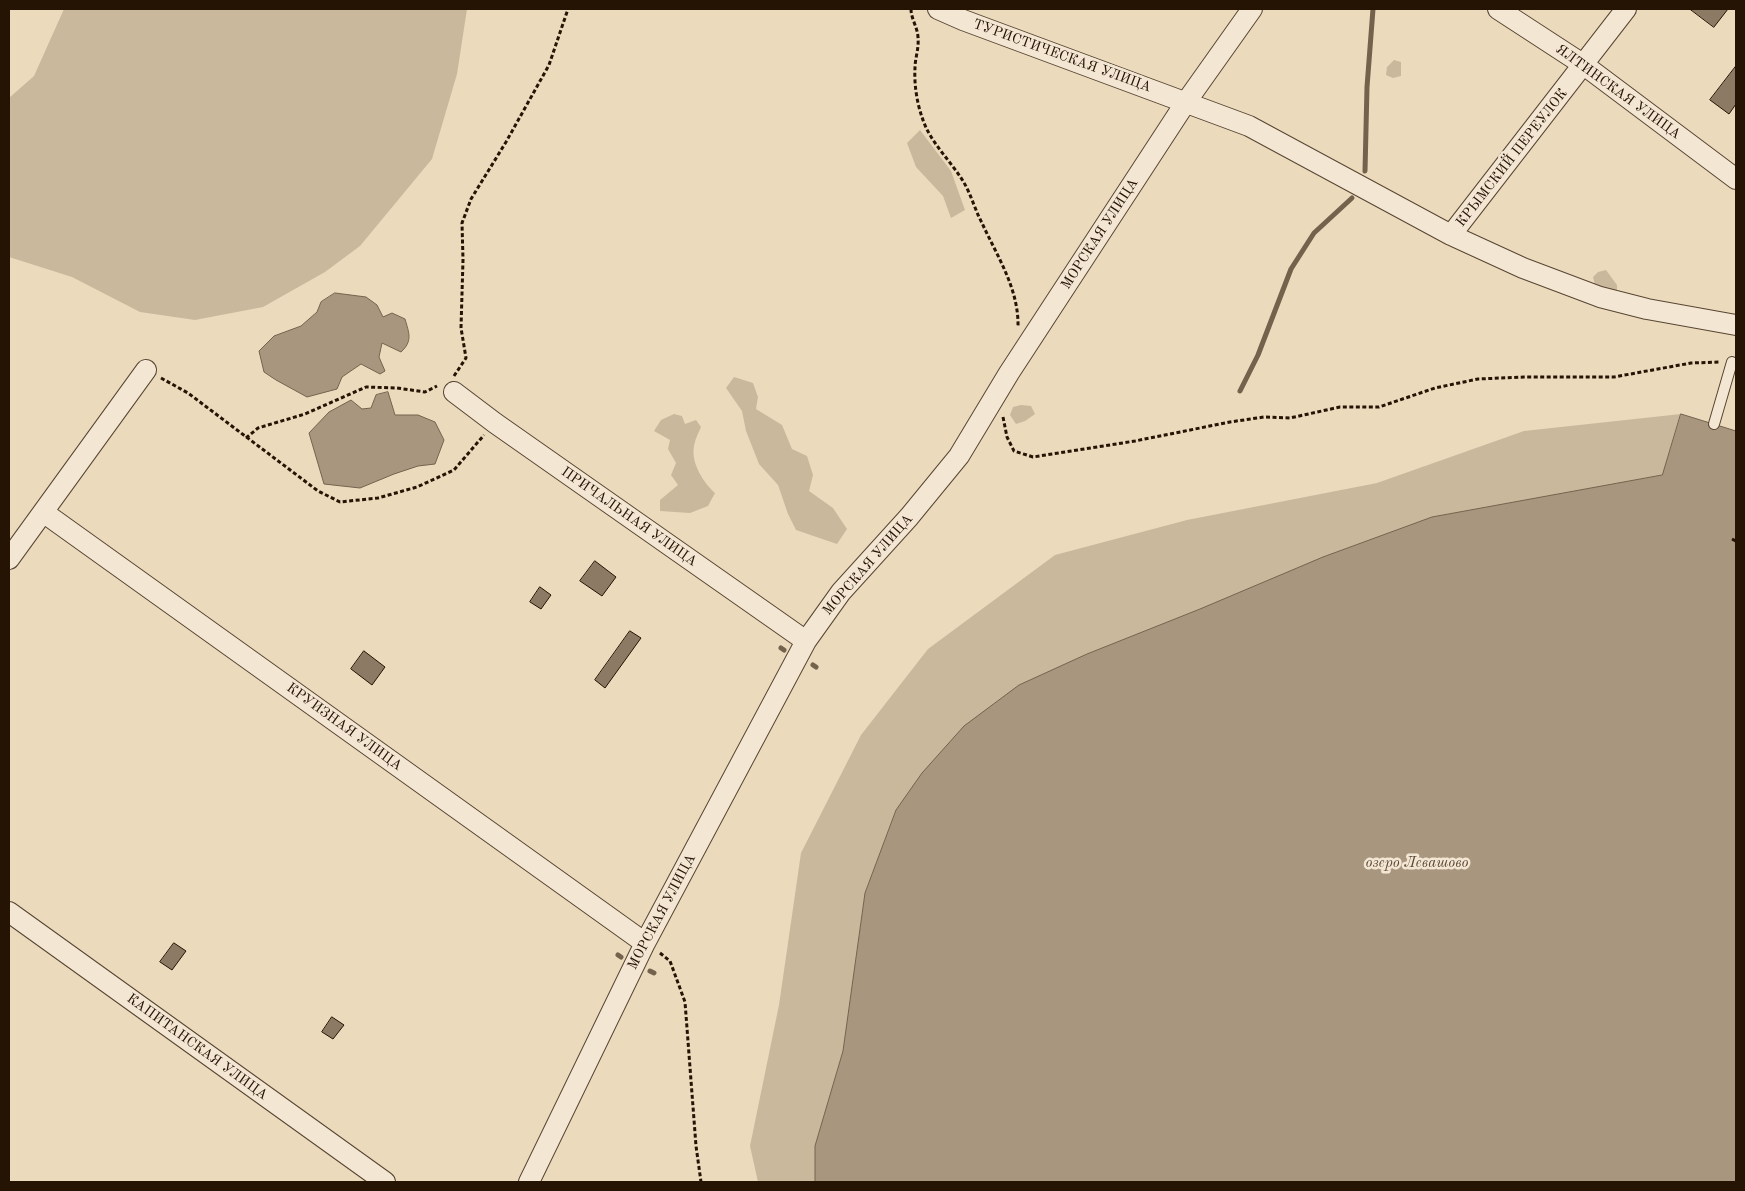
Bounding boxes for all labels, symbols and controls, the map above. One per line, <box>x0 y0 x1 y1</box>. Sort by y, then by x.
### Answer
street label: ТУРИСТИЧЕСКАЯ УЛИЦА <box>971 16 1153 96</box>
street label: ЯЛТИНСКАЯ УЛИЦА <box>1552 41 1684 143</box>
street label: КРЫМСКИЙ ПЕРЕУЛОК <box>1453 86 1571 230</box>
street label: МОРСКАЯ УЛИЦА <box>1058 176 1142 292</box>
street label: ПРИЧАЛЬНАЯ УЛИЦА <box>558 464 700 570</box>
street label: МОРСКАЯ УЛИЦА <box>820 511 916 619</box>
street label: КРУИЗНАЯ УЛИЦА <box>283 679 405 775</box>
street label: МОРСКАЯ УЛИЦА <box>624 851 700 973</box>
water label: озеро Левашово <box>1365 854 1469 872</box>
street label: КАПИТАНСКАЯ УЛИЦА <box>123 990 271 1104</box>

